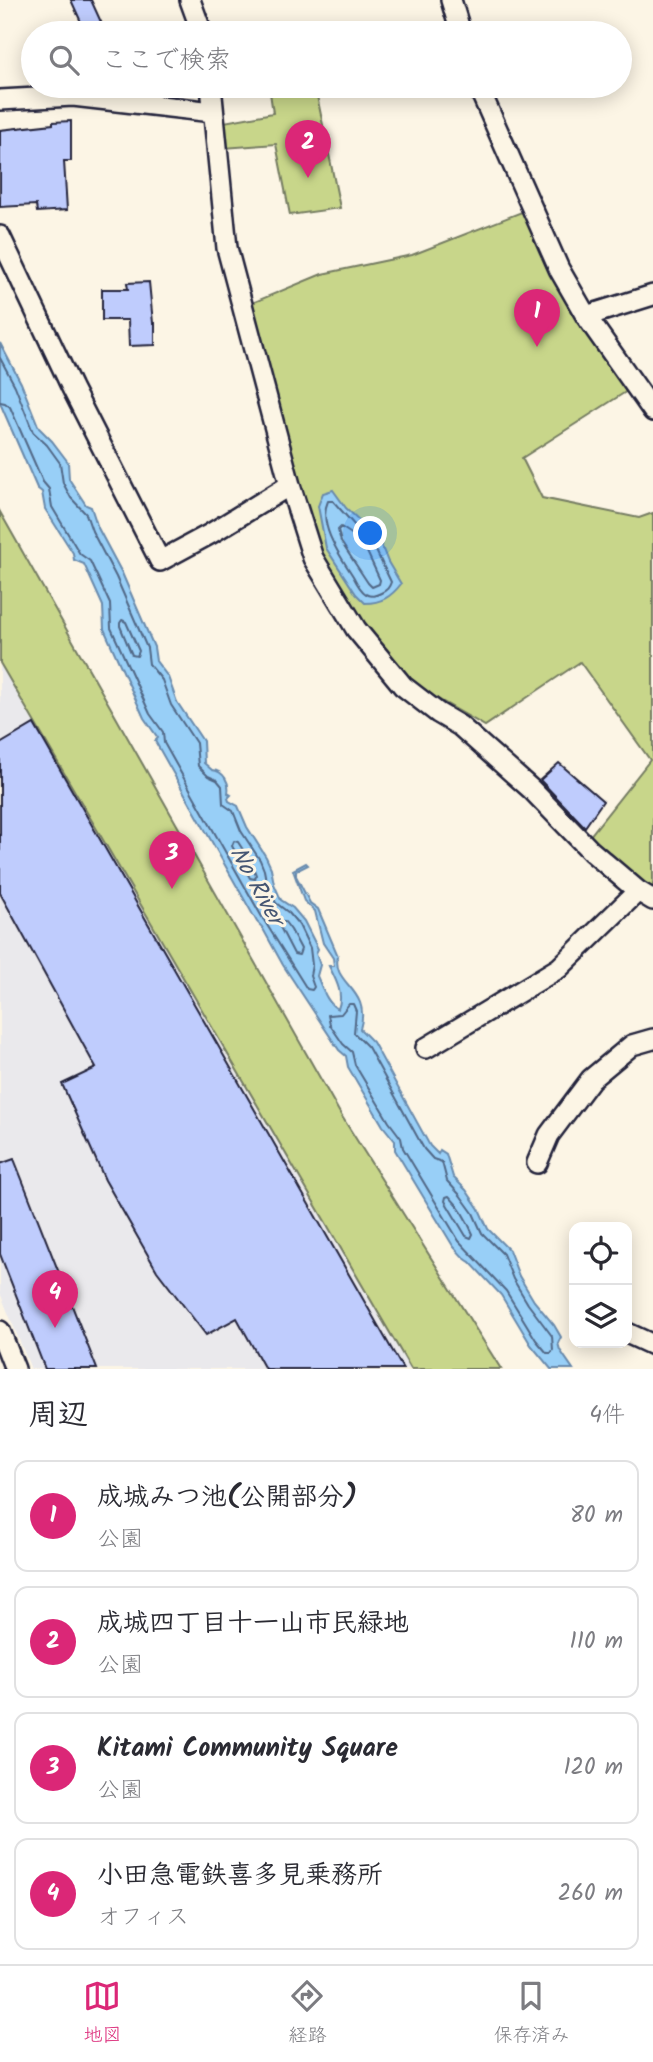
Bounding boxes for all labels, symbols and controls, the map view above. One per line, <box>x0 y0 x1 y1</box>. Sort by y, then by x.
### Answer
search box <box>21 21 632 98</box>
text: ここで検索 <box>101 40 231 82</box>
icon: search <box>45 41 83 79</box>
pin: 2 <box>285 120 331 178</box>
pin: 1 <box>514 289 560 347</box>
your location <box>353 516 387 550</box>
pin: 3 <box>149 831 195 889</box>
water label: No River <box>218 839 296 937</box>
map controls <box>569 1222 632 1348</box>
button: locate <box>569 1222 632 1285</box>
pin: 4 <box>32 1270 78 1328</box>
button: layers <box>569 1285 632 1348</box>
text: 周辺 <box>28 1392 88 1440</box>
text: 4件 <box>589 1398 625 1434</box>
text: 成城みつ池(公開部分) <box>97 1477 357 1519</box>
text: 1 <box>50 1498 56 1534</box>
text: 80 m <box>570 1498 623 1534</box>
text: 公園 <box>97 1522 143 1558</box>
text: 成城四丁目十一山市民緑地 <box>97 1603 409 1645</box>
text: 2 <box>46 1624 60 1660</box>
text: 110 m <box>570 1624 623 1660</box>
text: 公園 <box>97 1648 143 1684</box>
text: Kitami Community Square <box>97 1728 398 1770</box>
text: 3 <box>47 1750 59 1786</box>
text: 120 m <box>563 1750 623 1786</box>
text: 公園 <box>97 1773 143 1809</box>
text: 小田急電鉄喜多見乗務所 <box>97 1855 383 1897</box>
text: 4 <box>47 1876 59 1912</box>
text: 260 m <box>558 1876 623 1912</box>
text: オフィス <box>97 1900 189 1936</box>
tab: 地図 <box>83 1977 122 2051</box>
tab: 経路 <box>288 1977 327 2051</box>
tab: 保存済み <box>493 1977 570 2051</box>

